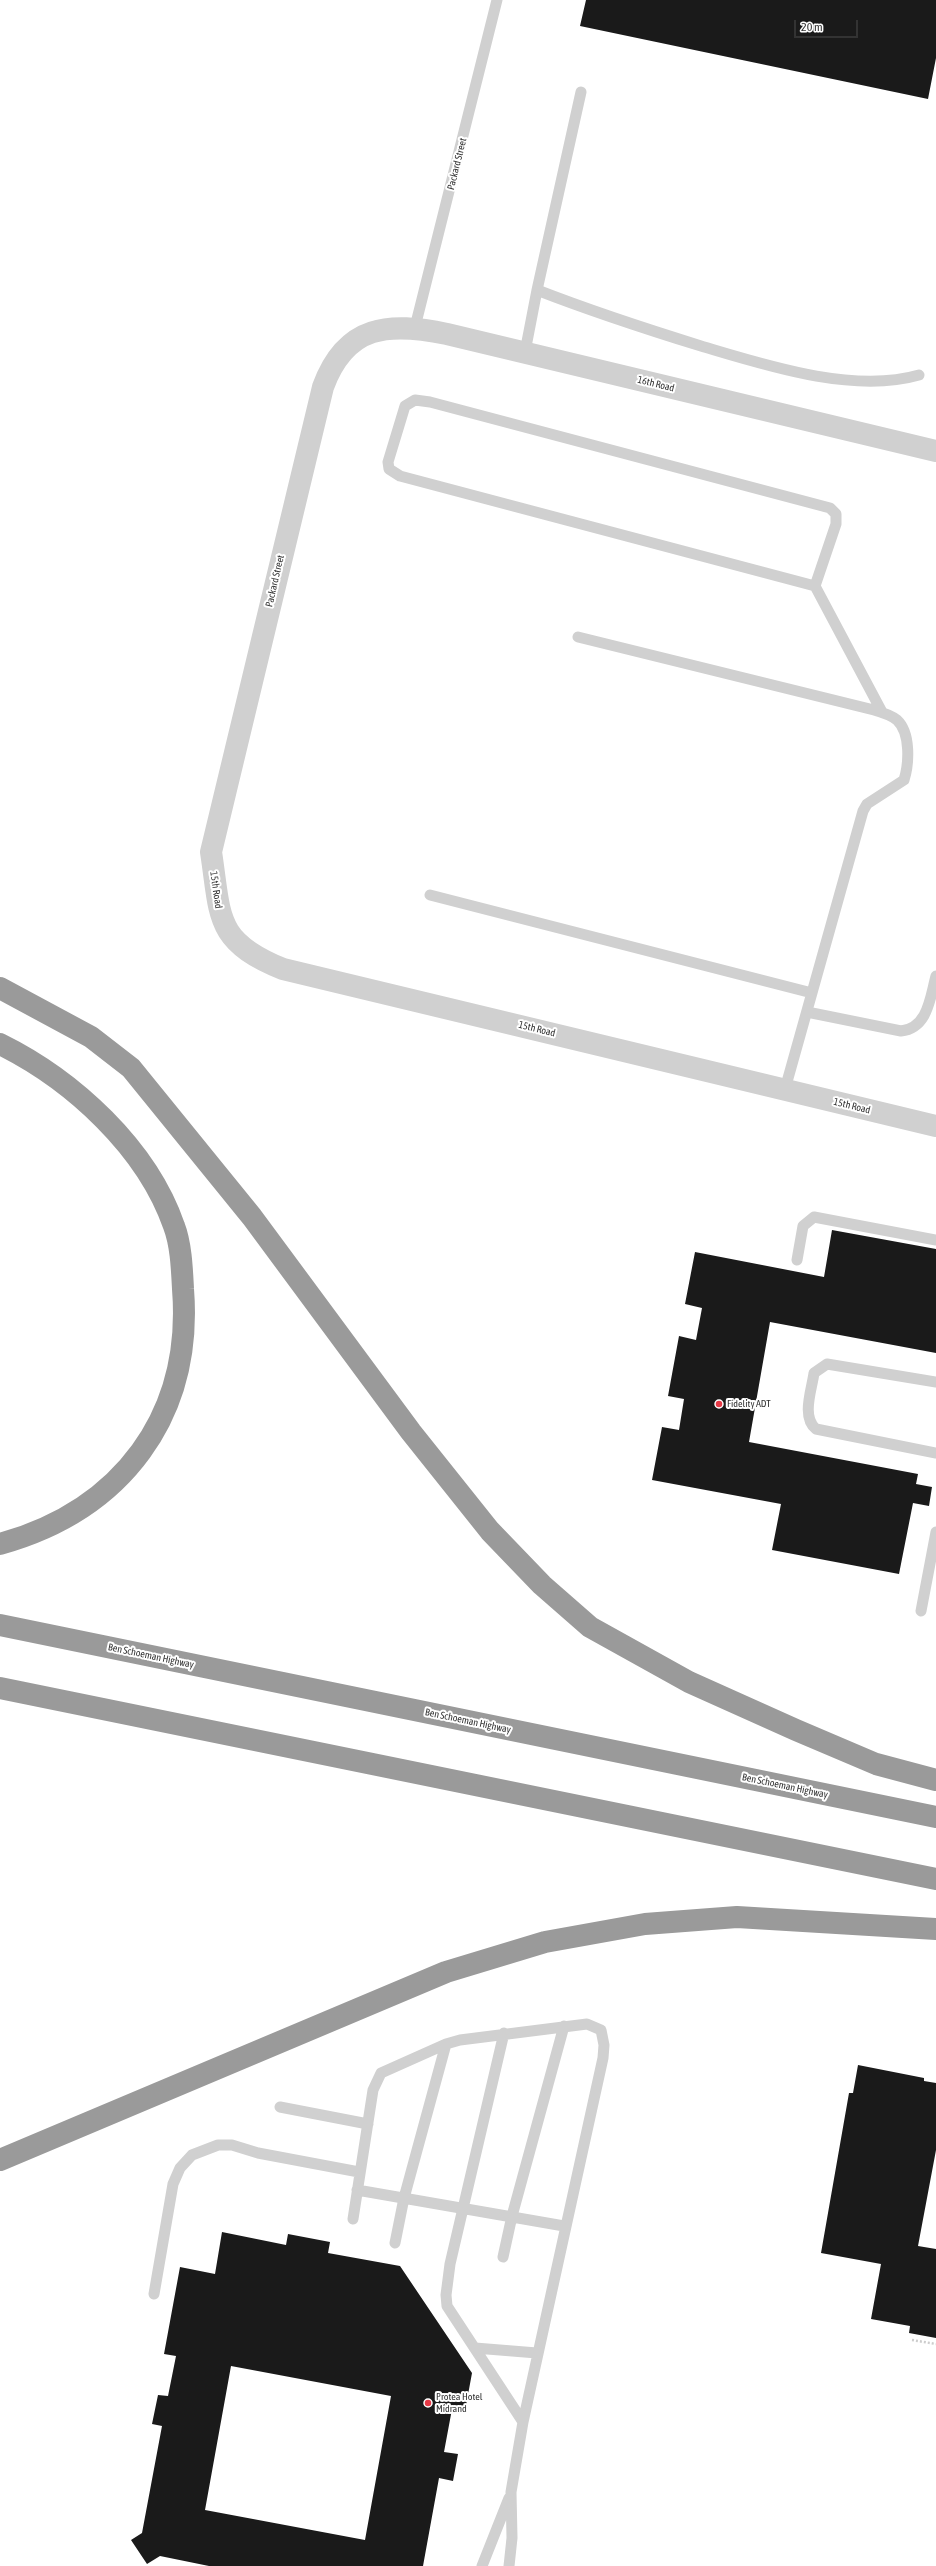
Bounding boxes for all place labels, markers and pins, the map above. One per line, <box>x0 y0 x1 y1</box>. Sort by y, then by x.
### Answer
place label: Fidelity ADT <box>727 1398 771 1410</box>
marker: Fidelity ADT <box>714 1399 724 1409</box>
place label: Protea Hotel Midrand <box>436 2391 482 2414</box>
marker: Protea Hotel Midrand <box>423 2398 433 2408</box>

